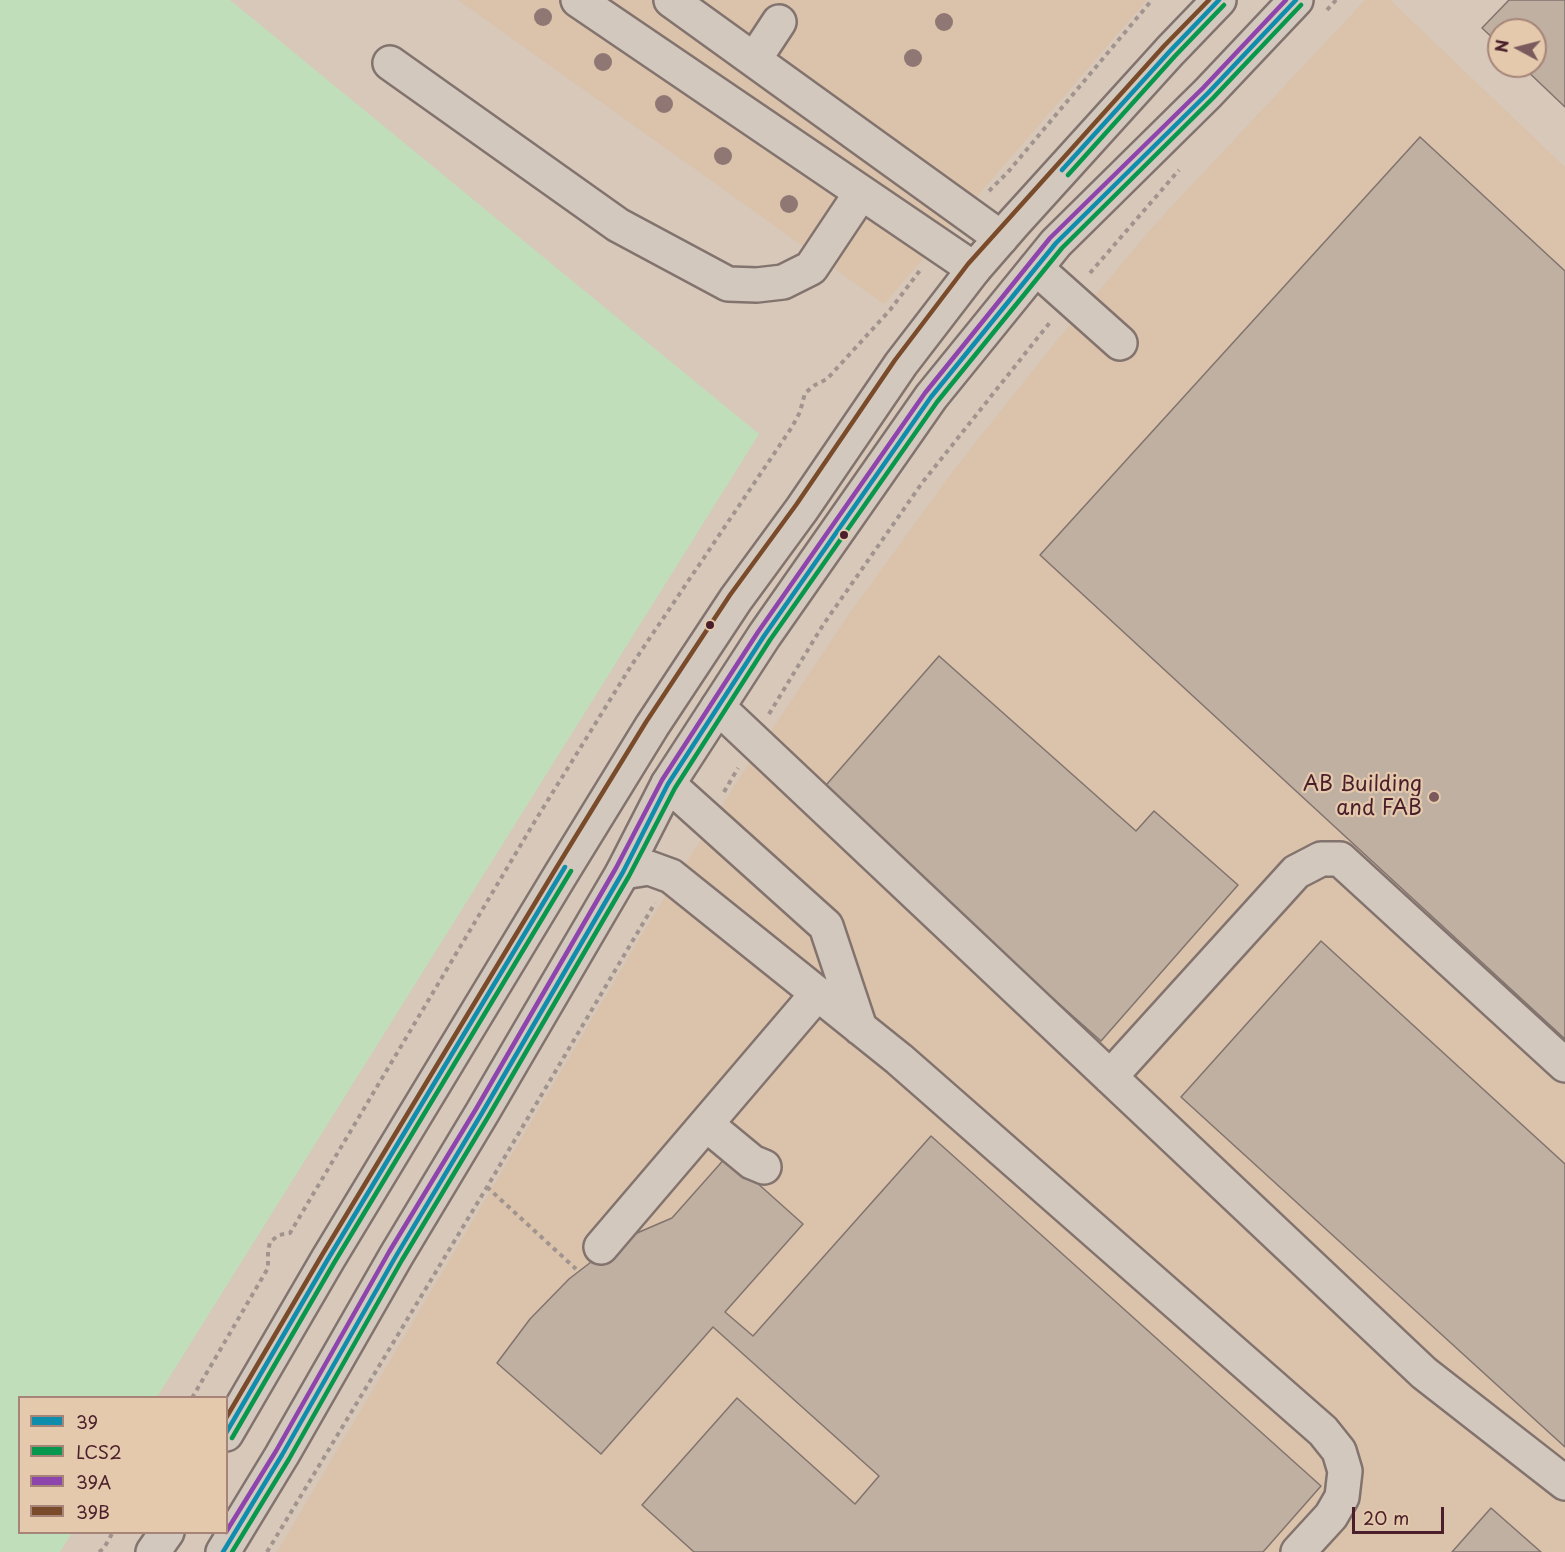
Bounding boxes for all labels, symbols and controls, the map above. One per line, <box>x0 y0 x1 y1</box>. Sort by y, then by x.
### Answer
north arrow <box>1487 18 1547 78</box>
text: N <box>1488 38 1514 54</box>
unlabelled marker <box>838 529 850 541</box>
unlabelled marker <box>704 619 716 631</box>
place label: AB Building and FAB <box>1303 772 1422 822</box>
marker: AB Building and FAB <box>1427 790 1441 804</box>
legend <box>18 1396 228 1534</box>
text: 39 <box>76 1408 98 1435</box>
text: LCS2 <box>76 1438 122 1465</box>
text: 39A <box>76 1468 111 1495</box>
scale bar <box>1355 1495 1446 1533</box>
text: 39B <box>76 1498 110 1525</box>
text: 20 m <box>1363 1504 1409 1531</box>

